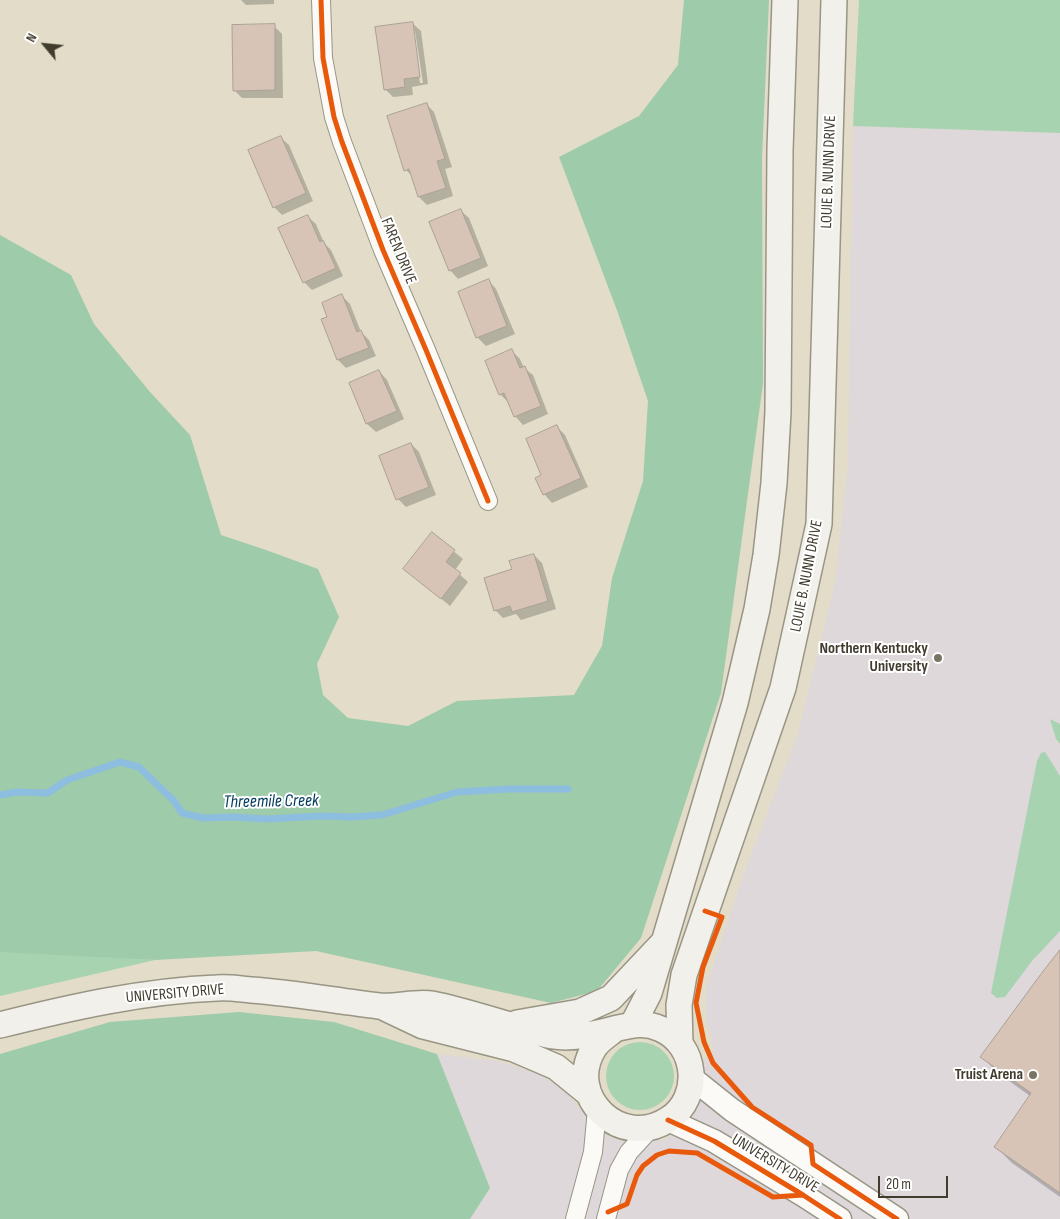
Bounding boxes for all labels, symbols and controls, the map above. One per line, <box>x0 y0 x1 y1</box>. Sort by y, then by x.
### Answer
north arrow <box>20 20 70 70</box>
text: N <box>22 30 41 45</box>
street label: LOUIE B. NUNN DRIVE <box>817 115 841 229</box>
street label: FAREN DRIVE <box>376 215 420 287</box>
street label: LOUIE B. NUNN DRIVE <box>787 518 827 634</box>
place label: Northern Kentucky University <box>819 639 928 677</box>
marker: Northern Kentucky University <box>932 652 944 664</box>
water label: Threemile Creek <box>223 790 319 814</box>
street label: UNIVERSITY DRIVE <box>125 980 225 1008</box>
place label: Truist Arena <box>955 1065 1023 1085</box>
marker: Truist Arena <box>1027 1069 1039 1081</box>
street label: UNIVERSITY DRIVE <box>728 1130 822 1198</box>
scale bar <box>880 1166 950 1198</box>
text: 20 m <box>886 1175 911 1194</box>

